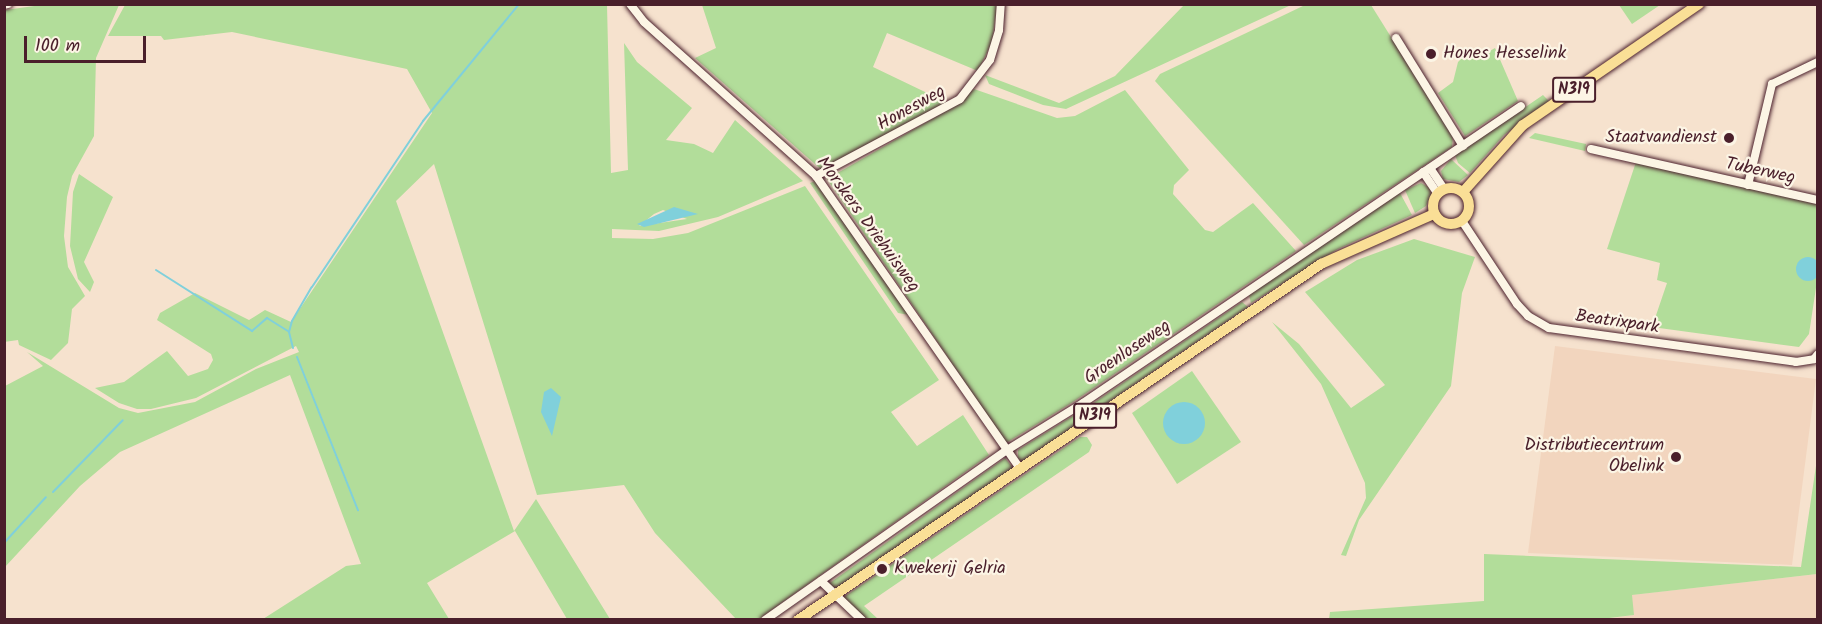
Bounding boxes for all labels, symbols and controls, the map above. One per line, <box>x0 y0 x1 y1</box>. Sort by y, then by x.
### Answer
scale bar <box>27 24 148 62</box>
text: 100 m <box>35 32 80 61</box>
place label: Hones Hesselink <box>1443 43 1566 65</box>
marker: Hones Hesselink <box>1424 47 1438 61</box>
road number: N319 <box>1552 77 1596 103</box>
street label: Honesweg <box>874 82 950 136</box>
place label: Staatvandienst <box>1605 127 1717 149</box>
marker: Staatvandienst <box>1722 131 1736 145</box>
street label: Morskers Driehuisweg <box>811 153 923 297</box>
street label: Tuberweg <box>1723 154 1797 190</box>
street label: Beatrixpark <box>1574 306 1660 340</box>
street label: Groenloseweg <box>1081 316 1175 390</box>
road number: N319 <box>1072 403 1118 429</box>
place label: Distributiecentrum Obelink <box>1524 436 1664 478</box>
marker: Distributiecentrum Obelink <box>1669 450 1683 464</box>
place label: Kwekerij Gelria <box>894 558 1006 580</box>
marker: Kwekerij Gelria <box>875 562 889 576</box>

